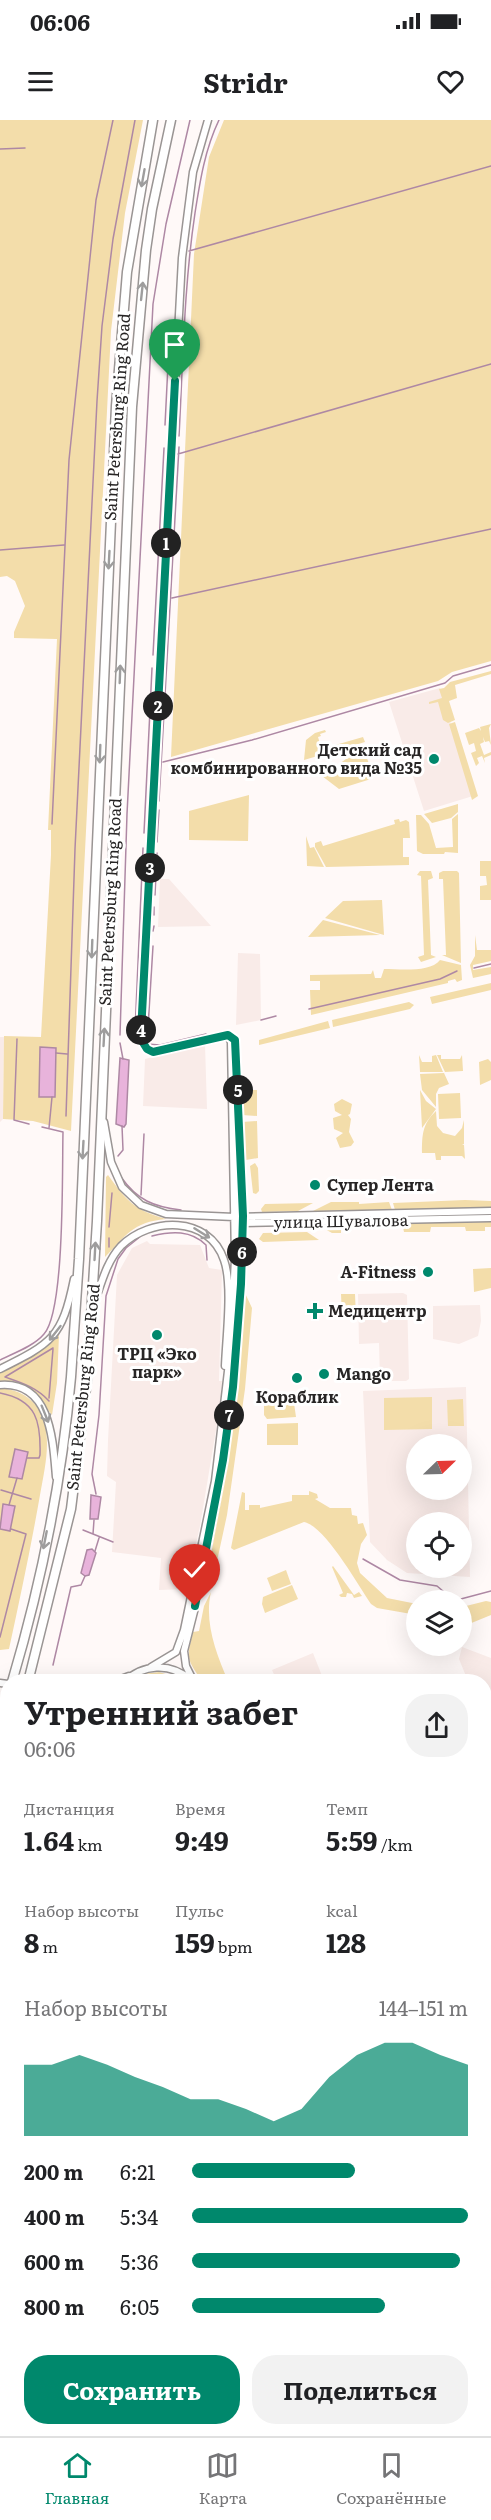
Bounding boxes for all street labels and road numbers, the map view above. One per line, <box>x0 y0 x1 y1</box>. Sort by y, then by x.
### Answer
street label: Saint Petersburg Ring Road <box>97 312 135 521</box>
street label: Saint Petersburg Ring Road <box>92 797 126 1006</box>
street label: улица Шувалова <box>273 1207 409 1233</box>
street label: Saint Petersburg Ring Road <box>59 1282 105 1491</box>

